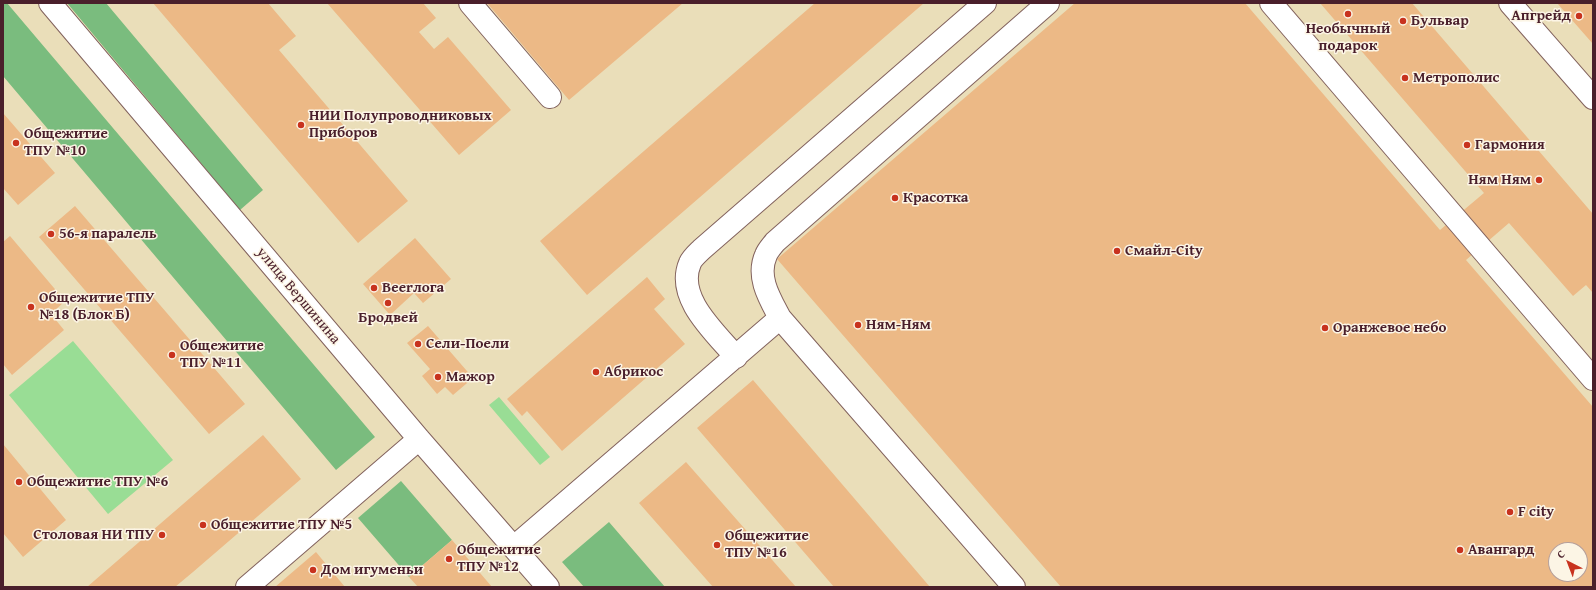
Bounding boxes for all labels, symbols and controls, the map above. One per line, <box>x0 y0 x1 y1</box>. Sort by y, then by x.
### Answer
place label: Апгрейд <box>1511 7 1571 25</box>
marker: Необычный подарок <box>1343 9 1353 19</box>
marker: Апгрейд <box>1574 11 1584 21</box>
place label: Бульвар <box>1411 12 1469 30</box>
marker: Бульвар <box>1398 16 1408 26</box>
place label: Необычный подарок <box>1306 20 1390 55</box>
place label: Метрополис <box>1413 69 1500 87</box>
marker: Метрополис <box>1400 73 1410 83</box>
place label: НИИ Полупроводниковых Приборов <box>309 107 492 142</box>
marker: НИИ Полупроводниковых Приборов <box>296 120 306 130</box>
place label: Общежитие ТПУ №10 <box>24 125 108 160</box>
place label: Гармония <box>1475 136 1545 154</box>
marker: Общежитие ТПУ №10 <box>11 138 21 148</box>
marker: Гармония <box>1462 140 1472 150</box>
place label: Ням Ням <box>1468 171 1531 189</box>
marker: Ням Ням <box>1534 175 1544 185</box>
place label: Красотка <box>903 189 968 207</box>
marker: Красотка <box>890 193 900 203</box>
place label: 56-я паралель <box>59 225 157 243</box>
marker: 56-я паралель <box>46 229 56 239</box>
place label: Смайл-City <box>1125 242 1203 260</box>
street label: улица Вершинина <box>252 244 344 348</box>
marker: Смайл-City <box>1112 246 1122 256</box>
place label: Beerлога <box>382 279 444 297</box>
marker: Beerлога <box>369 283 379 293</box>
place label: Общежитие ТПУ №18 (Блок Б) <box>39 289 154 324</box>
marker: Бродвей <box>383 298 393 308</box>
marker: Общежитие ТПУ №18 (Блок Б) <box>26 302 36 312</box>
place label: Бродвей <box>358 309 418 327</box>
place label: Ням-Ням <box>866 316 931 334</box>
place label: Оранжевое небо <box>1333 319 1446 337</box>
marker: Ням-Ням <box>853 320 863 330</box>
marker: Оранжевое небо <box>1320 323 1330 333</box>
place label: Сели-Поели <box>426 335 509 353</box>
place label: Общежитие ТПУ №11 <box>180 337 264 372</box>
marker: Сели-Поели <box>413 339 423 349</box>
marker: Общежитие ТПУ №11 <box>167 350 177 360</box>
place label: Абрикос <box>604 363 663 381</box>
marker: Абрикос <box>591 367 601 377</box>
place label: Мажор <box>446 368 495 386</box>
marker: Мажор <box>433 372 443 382</box>
place label: Общежитие ТПУ №6 <box>27 473 168 491</box>
marker: Общежитие ТПУ №6 <box>14 477 24 487</box>
place label: F city <box>1518 503 1554 521</box>
marker: F city <box>1505 507 1515 517</box>
place label: Общежитие ТПУ №5 <box>211 516 352 534</box>
marker: Общежитие ТПУ №5 <box>198 520 208 530</box>
place label: Столовая НИ ТПУ <box>33 526 154 544</box>
place label: Общежитие ТПУ №16 <box>725 527 809 562</box>
marker: Столовая НИ ТПУ <box>157 530 167 540</box>
marker: Общежитие ТПУ №16 <box>712 540 722 550</box>
place label: Общежитие ТПУ №12 <box>457 541 541 576</box>
place label: Авангард <box>1468 541 1534 559</box>
north arrow <box>1548 542 1588 582</box>
marker: Авангард <box>1455 545 1465 555</box>
text: С <box>1553 546 1568 562</box>
marker: Общежитие ТПУ №12 <box>444 554 454 564</box>
place label: Дом игуменьи <box>321 561 423 579</box>
marker: Дом игуменьи <box>308 565 318 575</box>

